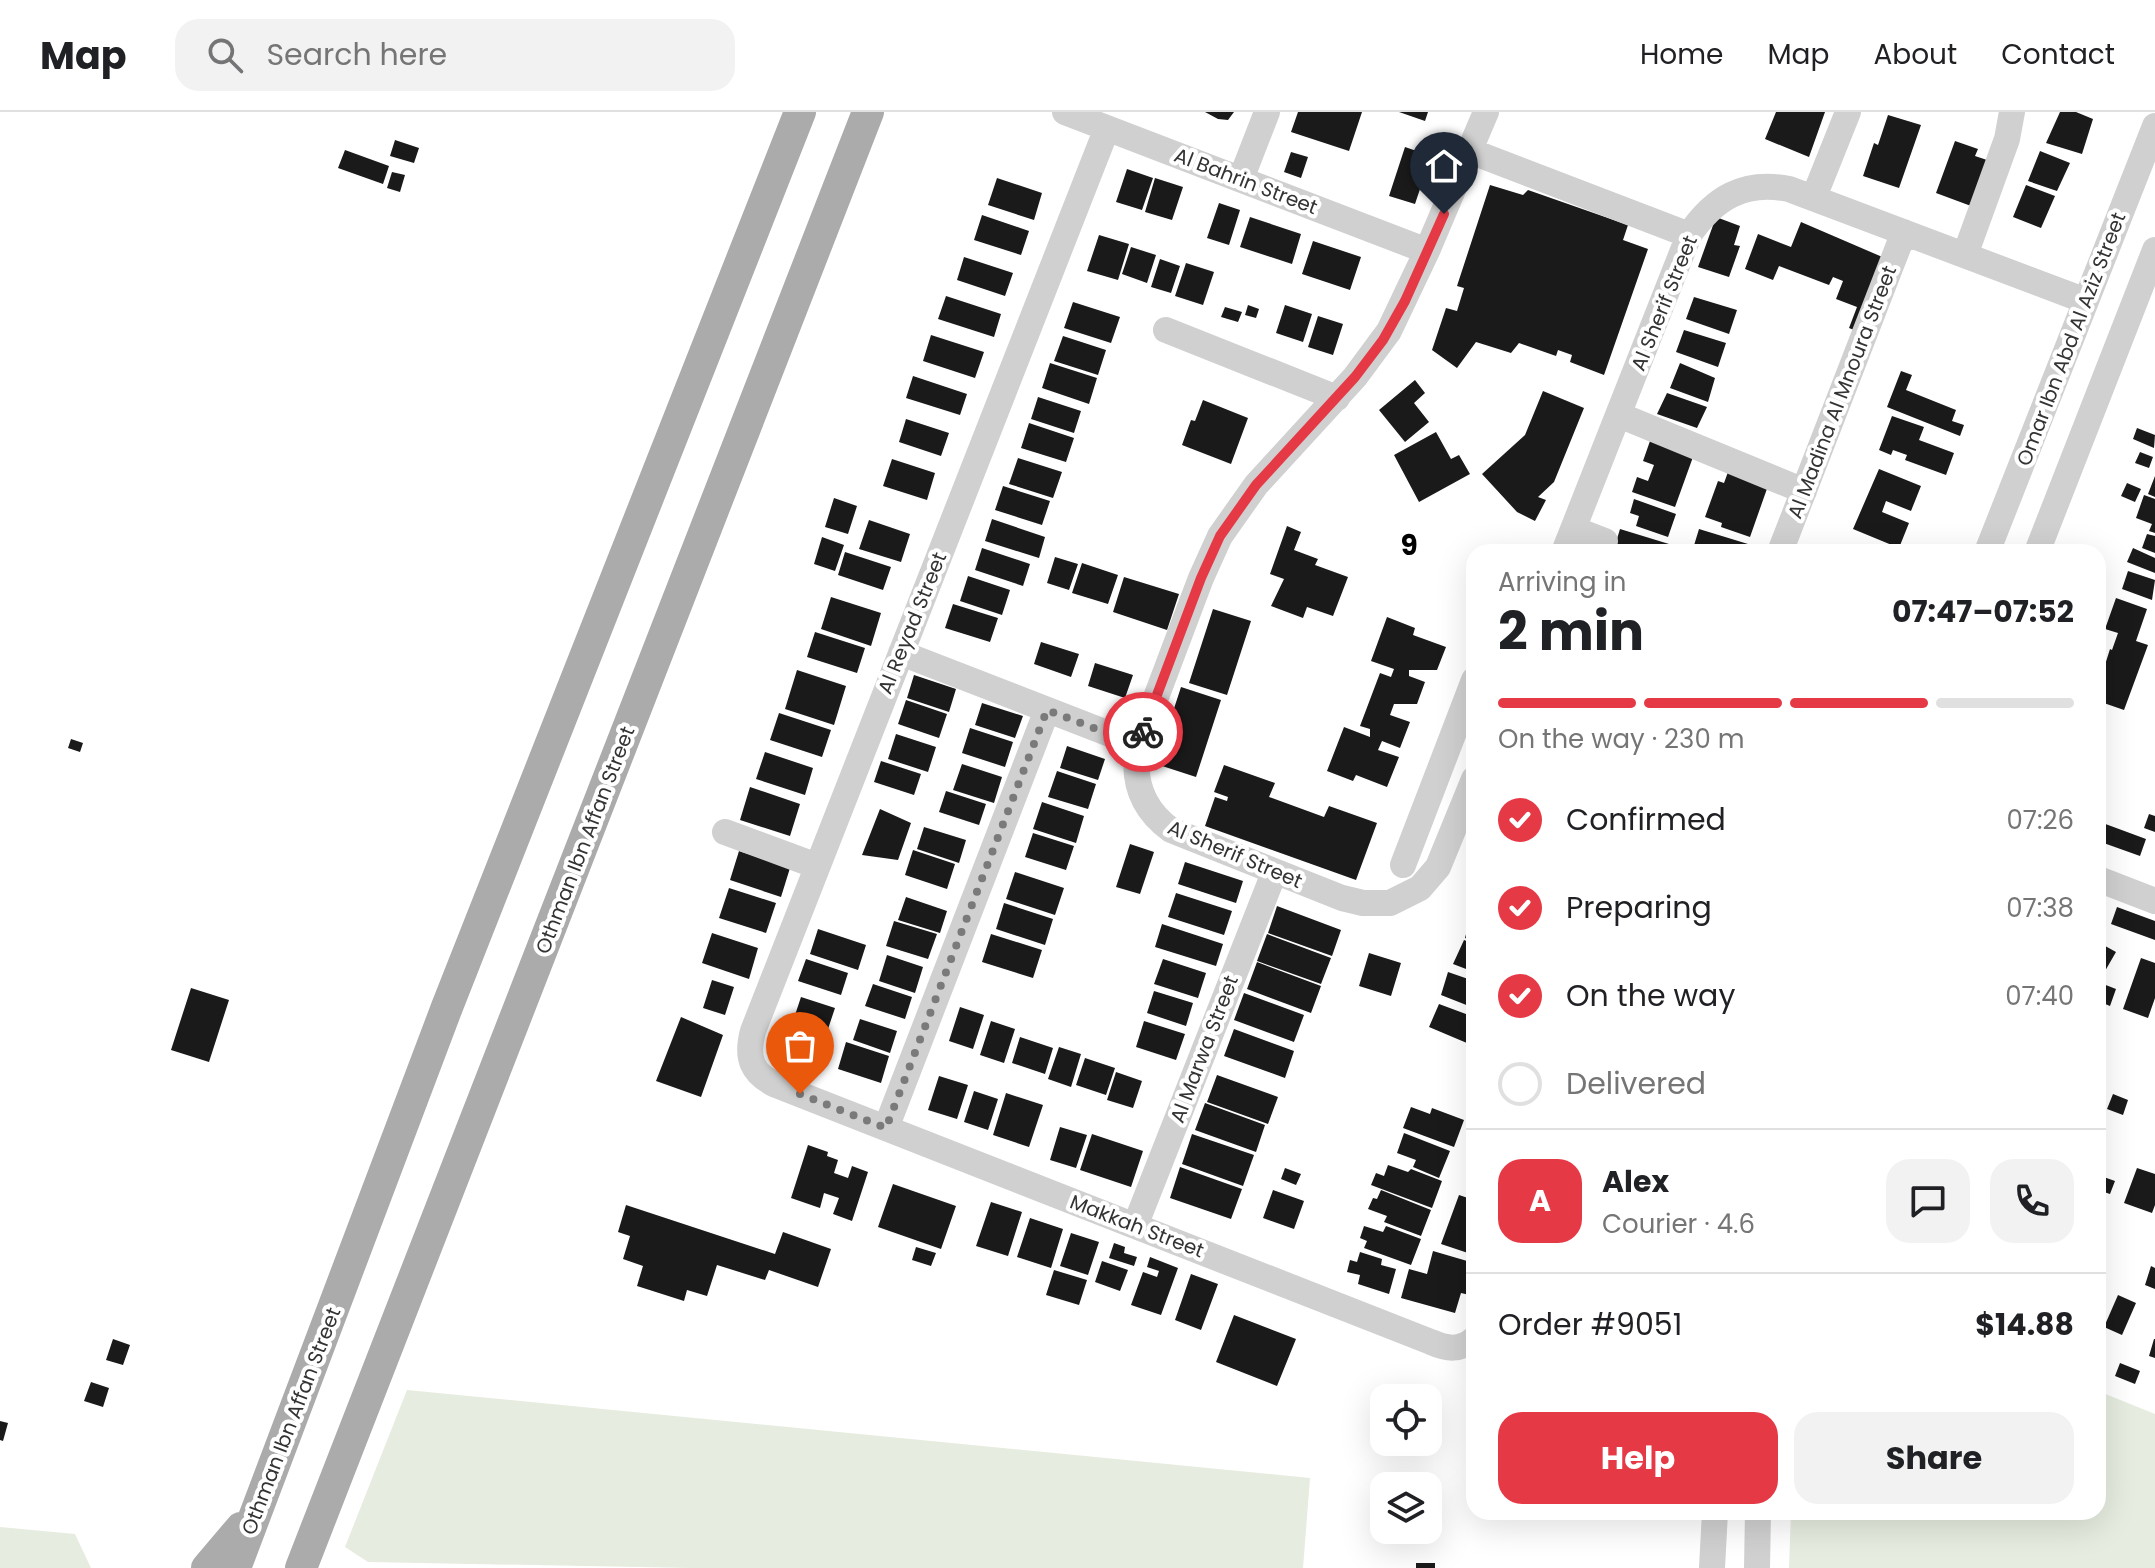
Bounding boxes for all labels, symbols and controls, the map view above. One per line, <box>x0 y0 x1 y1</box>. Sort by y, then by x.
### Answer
search box <box>175 19 735 91</box>
text: Map <box>40 29 127 82</box>
icon: search <box>203 33 247 77</box>
text: Search here <box>267 33 447 76</box>
text: Home <box>1640 35 1723 74</box>
text: Map <box>1767 35 1829 74</box>
text: About <box>1873 35 1957 74</box>
text: Contact <box>2001 35 2115 74</box>
pin <box>1410 132 1478 214</box>
street label: Al Bahrin Street <box>1170 141 1322 221</box>
icon: home <box>1422 144 1466 188</box>
street label: Omar Ibn Abd Al Aziz Street <box>2010 208 2132 470</box>
street label: Al Sherif Street <box>1624 231 1704 375</box>
street label: Al Madina Al Mnoura Street <box>1781 261 1903 523</box>
district label: 9 <box>1400 526 1420 565</box>
street label: Al Reyad Street <box>871 548 953 698</box>
text: Arriving in <box>1498 564 1627 600</box>
text: 07:47–07:52 <box>1892 590 2074 633</box>
text: 2 min <box>1498 595 1644 668</box>
courier <box>1103 692 1183 772</box>
icon: bike <box>1121 710 1165 754</box>
text: On the way · 230 m <box>1498 721 1744 757</box>
street label: Othman Ibn Affan Street <box>529 722 641 958</box>
icon: check <box>1498 798 1542 842</box>
text: Confirmed <box>1566 798 1726 841</box>
text: 07:26 <box>2006 802 2074 838</box>
street label: Al Sherif Street <box>1163 813 1307 895</box>
icon: check <box>1498 886 1542 930</box>
text: Preparing <box>1566 886 1712 929</box>
text: 07:38 <box>2006 890 2074 926</box>
street label: Al Marwa Street <box>1163 971 1245 1127</box>
icon: check <box>1498 974 1542 1018</box>
text: On the way <box>1566 974 1735 1017</box>
text: 07:40 <box>2005 978 2074 1014</box>
pin <box>766 1012 834 1094</box>
icon: bag <box>778 1024 822 1068</box>
text: Delivered <box>1566 1062 1706 1105</box>
button: chat <box>1886 1159 1970 1243</box>
button: phone <box>1990 1159 2074 1243</box>
text: Alex <box>1602 1160 1669 1203</box>
text: A <box>1529 1179 1551 1222</box>
street label: Makkah Street <box>1066 1188 1208 1264</box>
text: Courier · 4.6 <box>1602 1206 1755 1242</box>
street label: Othman Ibn Affan Street <box>235 1303 347 1539</box>
text: Order #9051 <box>1498 1303 1682 1346</box>
text: $14.88 <box>1975 1303 2074 1346</box>
map controls <box>1370 1384 1442 1544</box>
button: locate <box>1370 1384 1442 1456</box>
button: Help <box>1498 1412 1778 1504</box>
button: Share <box>1794 1412 2074 1504</box>
button: layers <box>1370 1472 1442 1544</box>

